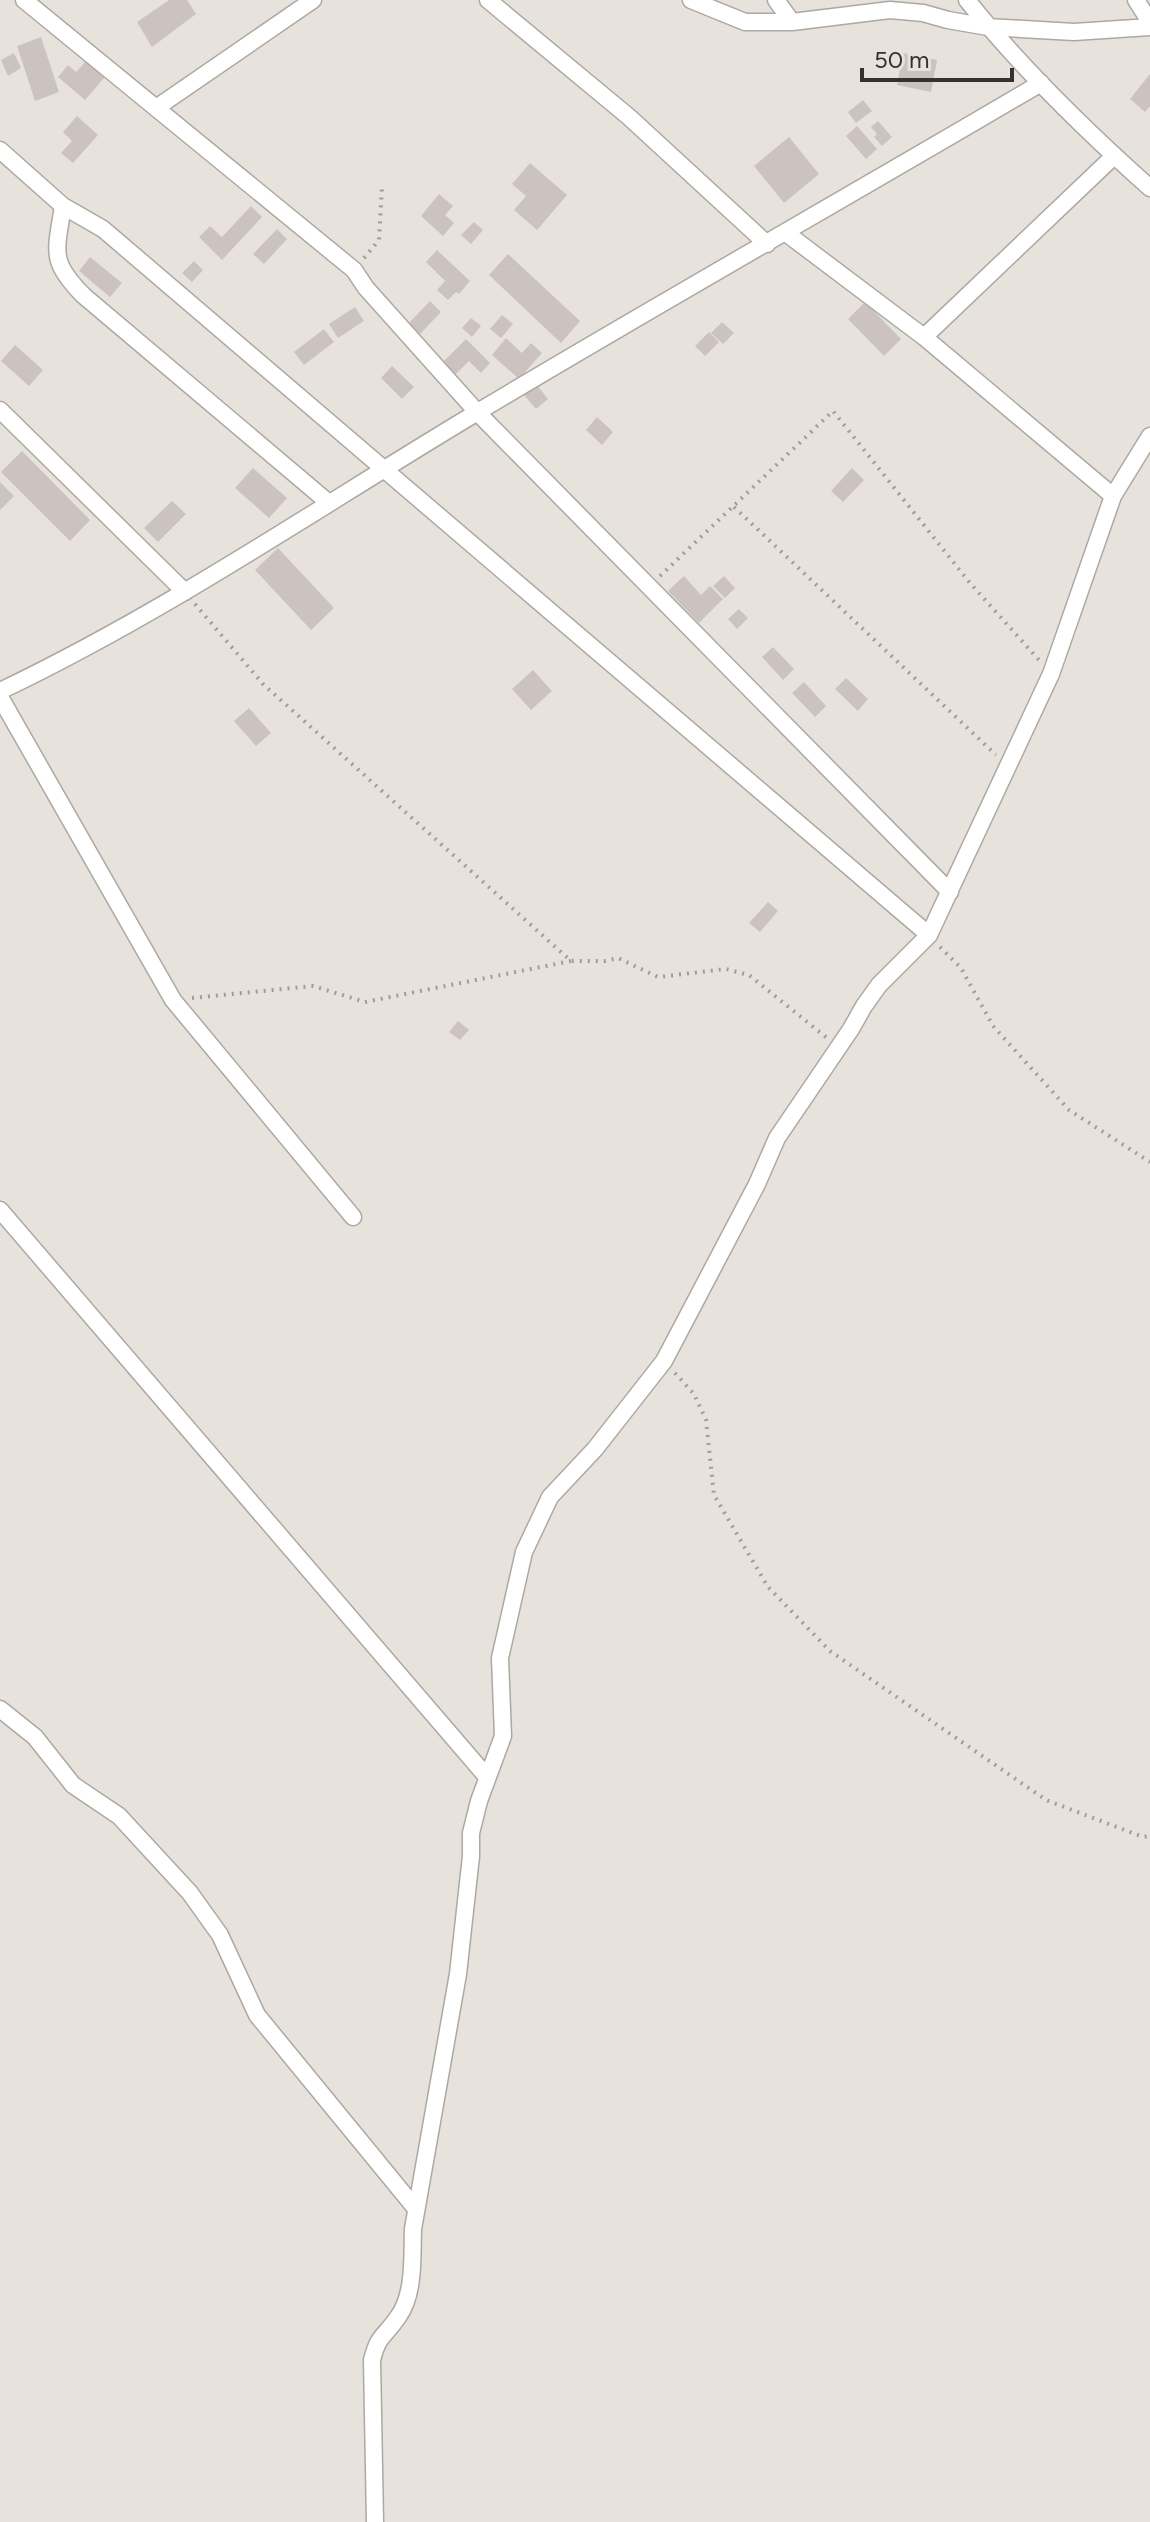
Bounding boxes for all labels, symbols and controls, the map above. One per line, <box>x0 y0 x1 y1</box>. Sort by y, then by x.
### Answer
scale bar <box>862 32 1012 82</box>
text: 50 m <box>874 45 930 74</box>

